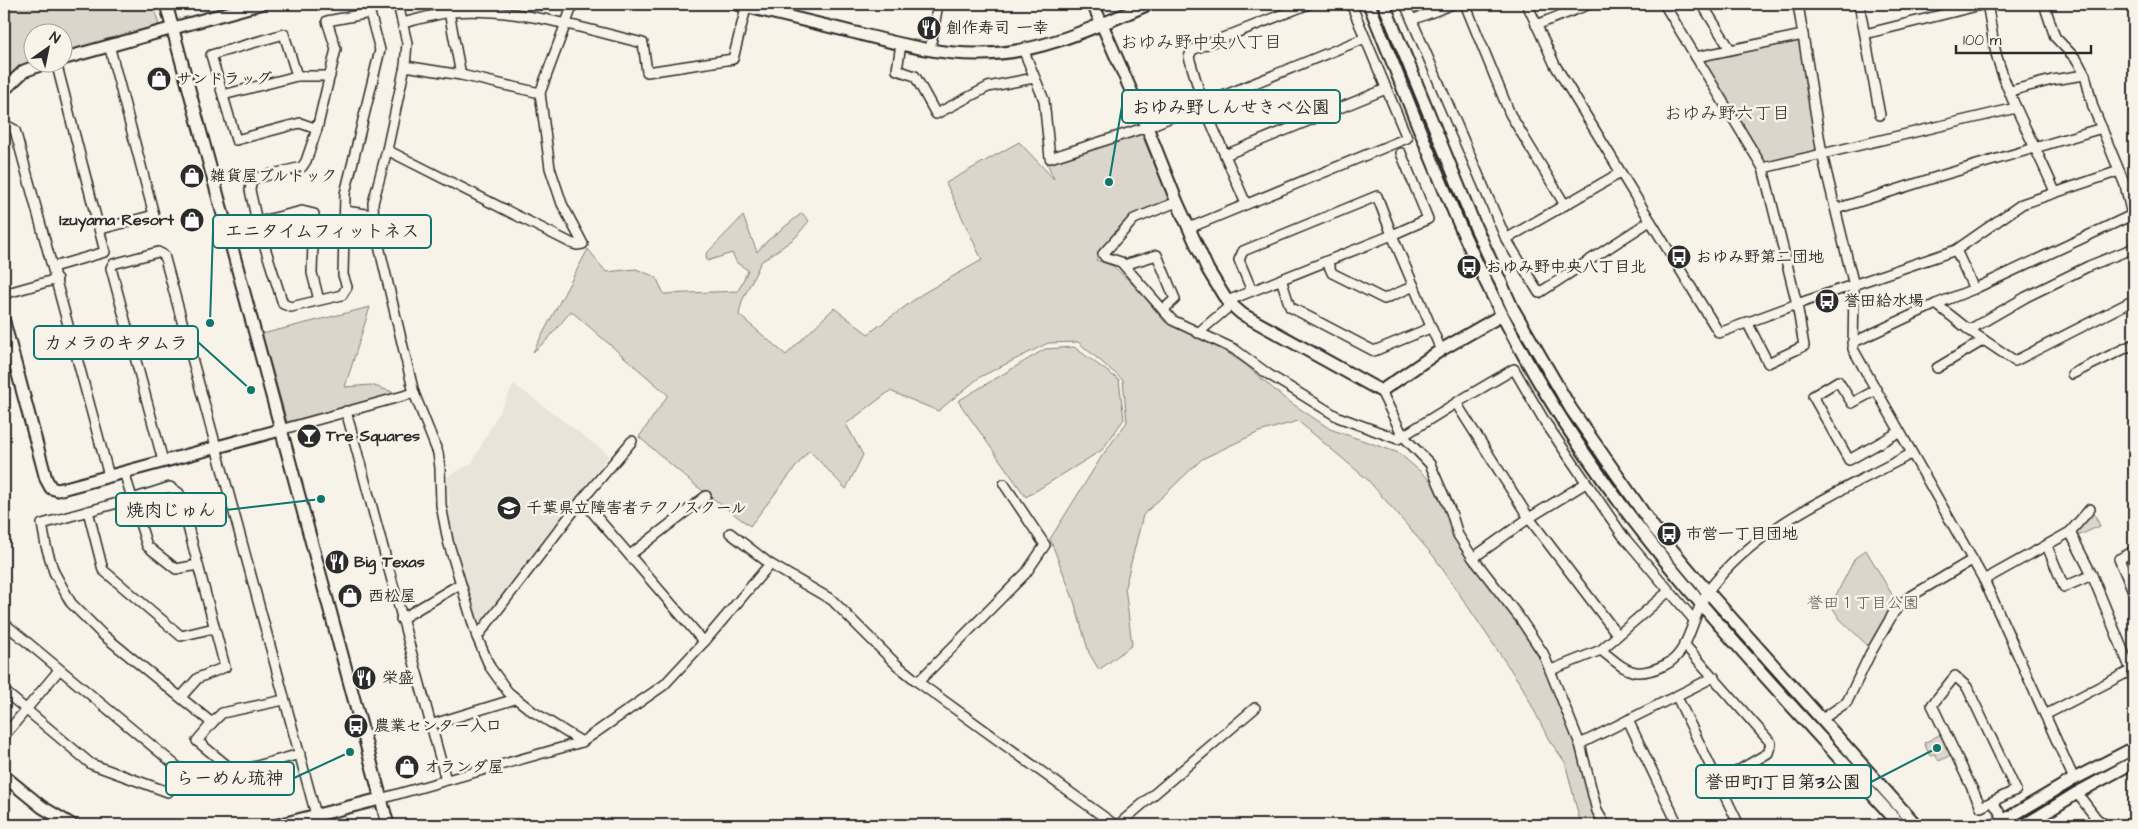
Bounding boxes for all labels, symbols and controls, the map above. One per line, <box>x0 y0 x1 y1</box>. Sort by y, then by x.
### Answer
restaurant icon: 創作寿司 一幸 <box>916 15 942 41</box>
place label: 創作寿司 一幸 <box>946 17 1048 39</box>
north arrow <box>22 22 72 72</box>
scale bar <box>1956 22 2090 54</box>
text: N <box>45 27 64 49</box>
district label: おゆみ野中央八丁目 <box>1120 30 1282 55</box>
text: 100 m <box>1963 30 2002 51</box>
shop icon: サンドラッグ <box>146 66 172 92</box>
place label: サンドラッグ <box>176 68 272 90</box>
callout: おゆみ野しんせきべ公園 <box>1122 90 1340 123</box>
text: おゆみ野しんせきべ公園 <box>1132 95 1330 120</box>
district label: おゆみ野六丁目 <box>1664 101 1790 126</box>
shop icon: 雑貨屋ブルドック <box>179 163 205 189</box>
place label: 雑貨屋ブルドック <box>210 165 337 187</box>
shop icon: Izuyama Resort <box>179 207 205 233</box>
place label: Izuyama Resort <box>59 209 175 232</box>
callout: エニタイムフィットネス <box>213 215 431 248</box>
text: エニタイムフィットネス <box>225 219 419 244</box>
bus stop icon: おゆみ野第二団地 <box>1666 244 1692 270</box>
place label: おゆみ野第二団地 <box>1696 246 1824 268</box>
bus stop icon: おゆみ野中央八丁目北 <box>1456 254 1482 280</box>
place label: おゆみ野中央八丁目北 <box>1486 256 1646 278</box>
bus stop icon: 誉田給水場 <box>1814 288 1840 314</box>
place label: 誉田給水場 <box>1844 290 1924 312</box>
callout: カメラのキタムラ <box>34 326 198 359</box>
text: カメラのキタムラ <box>44 331 188 356</box>
bar icon: Tre Squares <box>296 423 322 449</box>
place label: Tre Squares <box>325 425 420 447</box>
callout: 焼肉じゅん <box>116 493 226 526</box>
school or university icon: 千葉県立障害者テクノスクール <box>496 495 522 521</box>
place label: 千葉県立障害者テクノスクール <box>526 497 747 519</box>
text: 焼肉じゅん <box>126 498 216 523</box>
bus stop icon: 市営一丁目団地 <box>1656 521 1682 547</box>
place label: 市営一丁目団地 <box>1686 523 1798 545</box>
restaurant icon: Big Texas <box>324 549 350 575</box>
place label: Big Texas <box>354 551 425 575</box>
shop icon: 西松屋 <box>337 583 363 609</box>
place label: 西松屋 <box>368 585 416 607</box>
park label: 誉田１丁目公園 <box>1807 592 1919 614</box>
restaurant icon: 栄盛 <box>351 665 377 691</box>
place label: 栄盛 <box>382 667 414 689</box>
bus stop icon: 農業センター入口 <box>343 713 369 739</box>
place label: 農業センター入口 <box>374 715 502 737</box>
shop icon: オランダ屋 <box>394 754 420 780</box>
place label: オランダ屋 <box>424 756 504 778</box>
callout: らーめん琉神 <box>166 762 294 795</box>
callout: 誉田町1丁目第3公園 <box>1696 765 1871 798</box>
text: らーめん琉神 <box>176 766 284 791</box>
text: 誉田町1丁目第3公園 <box>1705 770 1861 795</box>

